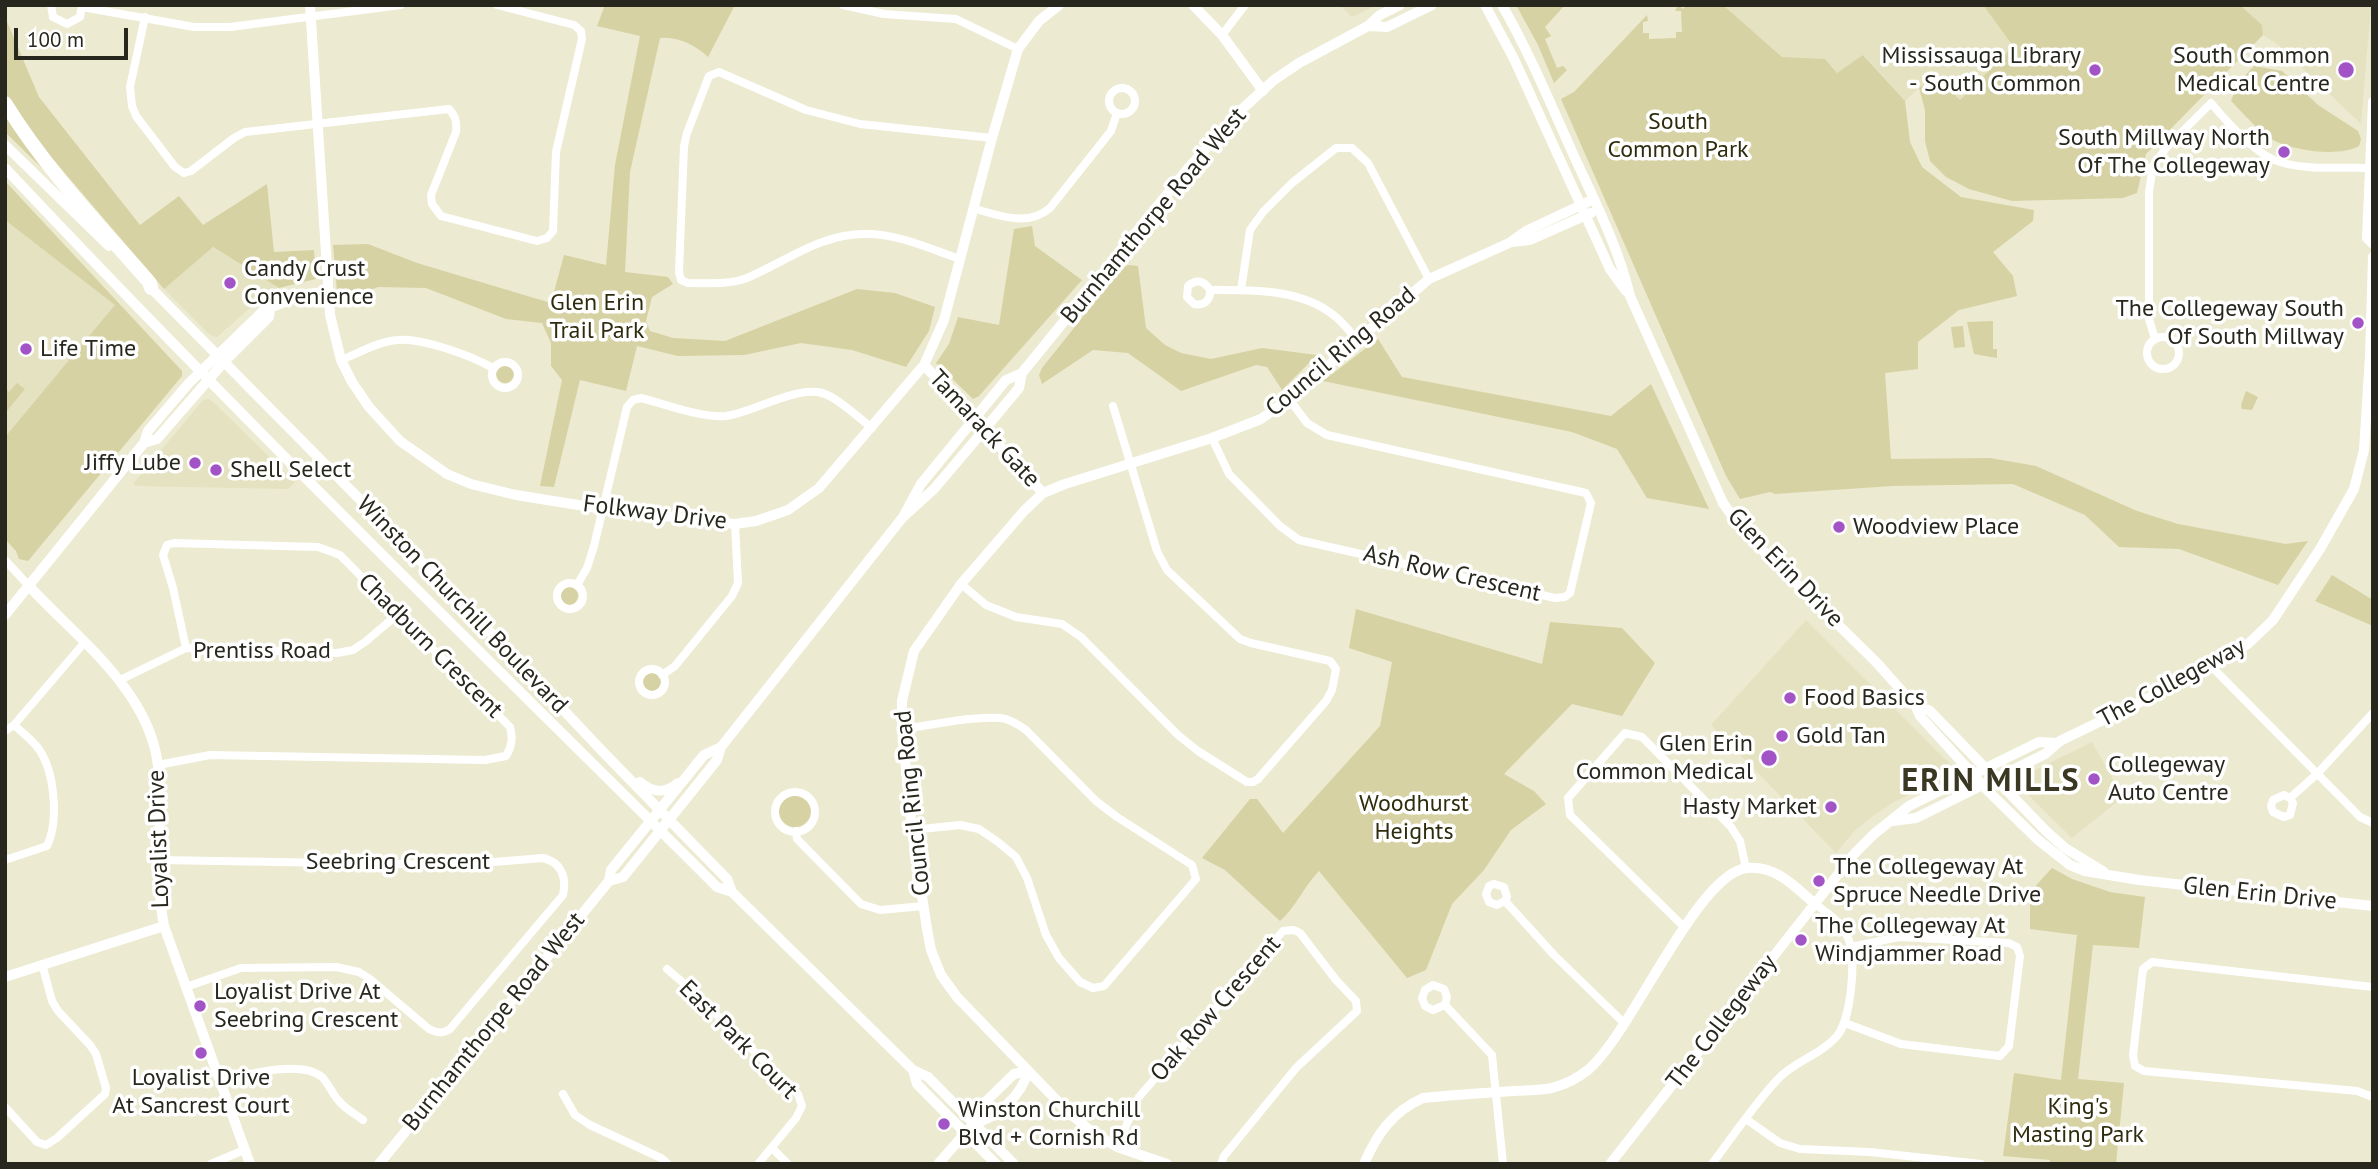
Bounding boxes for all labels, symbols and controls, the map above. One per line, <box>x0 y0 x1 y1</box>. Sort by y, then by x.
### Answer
scale bar <box>18 14 131 58</box>
text: 100 m <box>27 26 84 53</box>
place label: Mississauga Library - South Common <box>1881 42 2081 98</box>
place label: South Common Medical Centre <box>2173 42 2330 98</box>
marker: South Common Medical Centre <box>2336 60 2356 80</box>
marker: Mississauga Library - South Common <box>2087 62 2103 78</box>
street label: Burnhamthorpe Road West <box>1055 102 1253 330</box>
park label: South Common Park <box>1607 108 1749 164</box>
place label: South Millway North Of The Collegeway <box>2058 124 2270 180</box>
marker: South Millway North Of The Collegeway <box>2276 144 2292 160</box>
place label: Candy Crust Convenience <box>244 255 374 311</box>
marker: Candy Crust Convenience <box>222 275 238 291</box>
street label: Council Ring Road <box>1260 281 1422 423</box>
park label: Glen Erin Trail Park <box>550 289 644 345</box>
place label: The Collegeway South Of South Millway <box>2116 295 2344 351</box>
marker: The Collegeway South Of South Millway <box>2350 315 2366 331</box>
place label: Life Time <box>40 335 136 363</box>
marker: Life Time <box>18 341 34 357</box>
street label: Tamarack Gate <box>922 364 1046 494</box>
place label: Jiffy Lube <box>85 449 181 477</box>
marker: Jiffy Lube <box>187 455 203 471</box>
place label: Shell Select <box>230 456 351 484</box>
marker: Shell Select <box>208 462 224 478</box>
street label: Winston Churchill Boulevard <box>350 490 574 720</box>
street label: Folkway Drive <box>581 490 729 536</box>
street label: Glen Erin Drive <box>1721 503 1849 633</box>
place label: Woodview Place <box>1853 513 2019 541</box>
marker: Woodview Place <box>1831 519 1847 535</box>
street label: Ash Row Crescent <box>1361 540 1543 608</box>
street label: Chadburn Crescent <box>352 568 508 724</box>
street label: The Collegeway <box>2094 632 2250 734</box>
street label: Prentiss Road <box>193 637 331 665</box>
place label: Food Basics <box>1804 684 1925 712</box>
marker: Food Basics <box>1782 690 1798 706</box>
street label: Council Ring Road <box>889 709 937 897</box>
place label: Gold Tan <box>1796 722 1886 750</box>
marker: Gold Tan <box>1774 728 1790 744</box>
place label: Glen Erin Common Medical <box>1576 730 1753 786</box>
marker: Glen Erin Common Medical <box>1759 748 1779 768</box>
place label: Collegeway Auto Centre <box>2108 751 2229 807</box>
district label: ERIN MILLS <box>1903 763 2079 801</box>
street label: Loyalist Drive <box>142 769 176 909</box>
marker: Collegeway Auto Centre <box>2086 771 2102 787</box>
park label: Woodhurst Heights <box>1359 790 1469 846</box>
place label: Hasty Market <box>1683 793 1817 821</box>
marker: Hasty Market <box>1823 799 1839 815</box>
street label: Seebring Crescent <box>306 848 490 876</box>
place label: The Collegeway At Spruce Needle Drive <box>1833 853 2041 909</box>
street label: Glen Erin Drive <box>2182 872 2338 916</box>
marker: The Collegeway At Spruce Needle Drive <box>1811 873 1827 889</box>
street label: Burnhamthorpe Road West <box>397 907 591 1137</box>
place label: The Collegeway At Windjammer Road <box>1815 912 2005 968</box>
street label: Oak Row Crescent <box>1145 930 1287 1088</box>
marker: The Collegeway At Windjammer Road <box>1793 932 1809 948</box>
street label: The Collegeway <box>1661 949 1783 1095</box>
street label: East Park Court <box>673 975 803 1105</box>
place label: Loyalist Drive At Seebring Crescent <box>214 978 398 1034</box>
marker: Loyalist Drive At Seebring Crescent <box>192 998 208 1014</box>
marker: Loyalist Drive At Sancrest Court <box>193 1045 209 1061</box>
place label: Loyalist Drive At Sancrest Court <box>112 1064 290 1120</box>
park label: King's Masting Park <box>2012 1093 2144 1149</box>
place label: Winston Churchill Blvd + Cornish Rd <box>958 1096 1140 1152</box>
marker: Winston Churchill Blvd + Cornish Rd <box>936 1116 952 1132</box>

